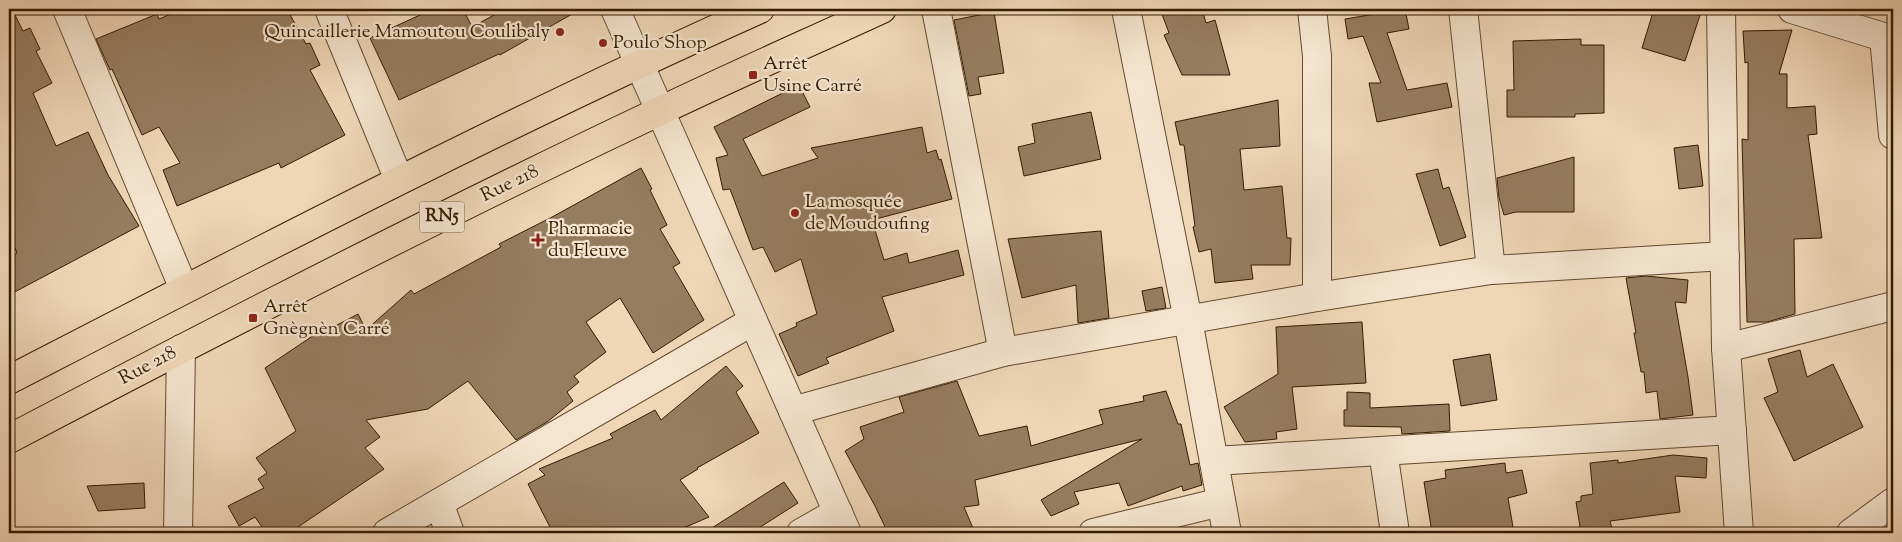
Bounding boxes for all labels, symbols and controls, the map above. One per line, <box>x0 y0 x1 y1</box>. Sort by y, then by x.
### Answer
place label: Quincaillerie Mamoutou Coulibaly <box>264 19 551 46</box>
marker: Quincaillerie Mamoutou Coulibaly <box>554 26 566 38</box>
place label: Poulo Shop <box>613 30 707 57</box>
marker: Poulo Shop <box>597 37 609 49</box>
place label: Arrêt Usine Carré <box>763 51 862 100</box>
marker: Arrêt Usine Carré <box>747 69 759 81</box>
street label: Rue 218 <box>476 158 544 210</box>
place label: La mosquée de Moudoufing <box>805 189 929 238</box>
road number: RN5 <box>420 202 464 232</box>
marker: La mosquée de Moudoufing <box>789 207 801 219</box>
place label: Pharmacie du Fleuve <box>548 216 633 265</box>
marker: Pharmacie du Fleuve <box>532 234 544 246</box>
place label: Arrêt Gnègnèn Carré <box>263 294 390 343</box>
marker: Arrêt Gnègnèn Carré <box>247 312 259 324</box>
street label: Rue 218 <box>114 340 182 392</box>

